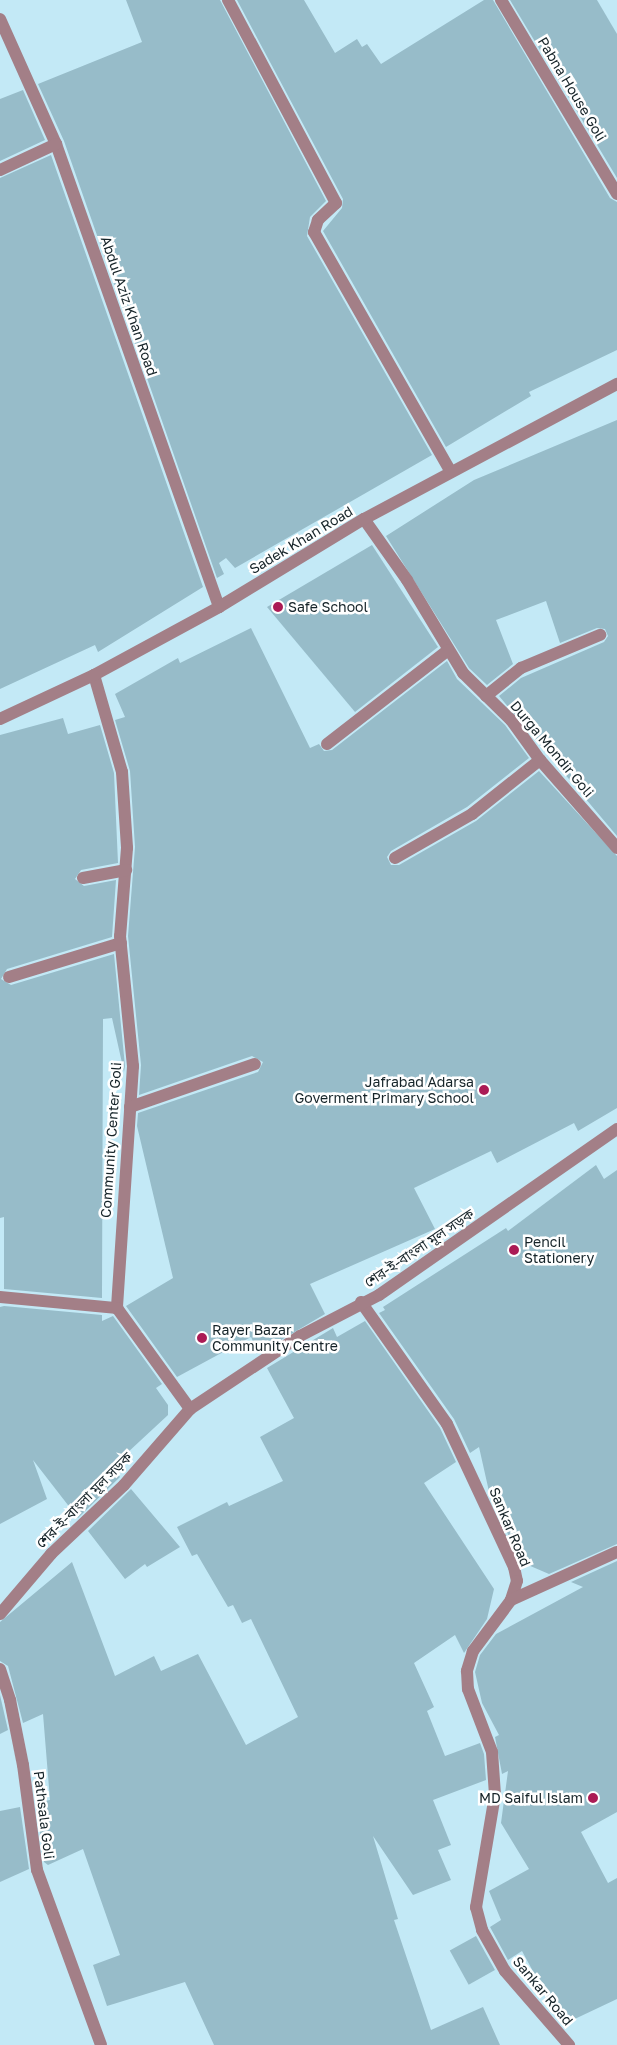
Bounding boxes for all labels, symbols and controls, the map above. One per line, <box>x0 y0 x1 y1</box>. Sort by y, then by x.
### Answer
street label: Pabna House Goli <box>534 34 610 144</box>
street label: Abdul Aziz Khan Road <box>97 234 161 378</box>
street label: Sadek Khan Road <box>246 503 356 577</box>
place label: Safe School <box>288 599 368 615</box>
marker: Safe School <box>272 601 284 613</box>
street label: Durga Mondir Goli <box>507 697 597 801</box>
street label: Community Center Goli <box>97 1062 125 1218</box>
place label: Jafrabad Adarsa Goverment Primary School <box>294 1074 474 1106</box>
marker: Jafrabad Adarsa Goverment Primary School <box>478 1084 490 1096</box>
street label: শের-ই-বাংলা মূল সড়ক <box>361 1205 477 1291</box>
place label: Pencil Stationery <box>524 1234 594 1266</box>
marker: Pencil Stationery <box>508 1244 520 1256</box>
place label: Rayer Bazar Community Centre <box>212 1322 338 1354</box>
marker: Rayer Bazar Community Centre <box>196 1332 208 1344</box>
street label: শের-ই-বাংলা মূল সড়ক <box>33 1449 135 1551</box>
street label: Sankar Road <box>486 1485 534 1569</box>
street label: Pathsala Goli <box>30 1770 58 1860</box>
place label: MD Saiful Islam <box>479 1790 583 1806</box>
marker: MD Saiful Islam <box>587 1792 599 1804</box>
street label: Sankar Road <box>509 1953 577 2029</box>

